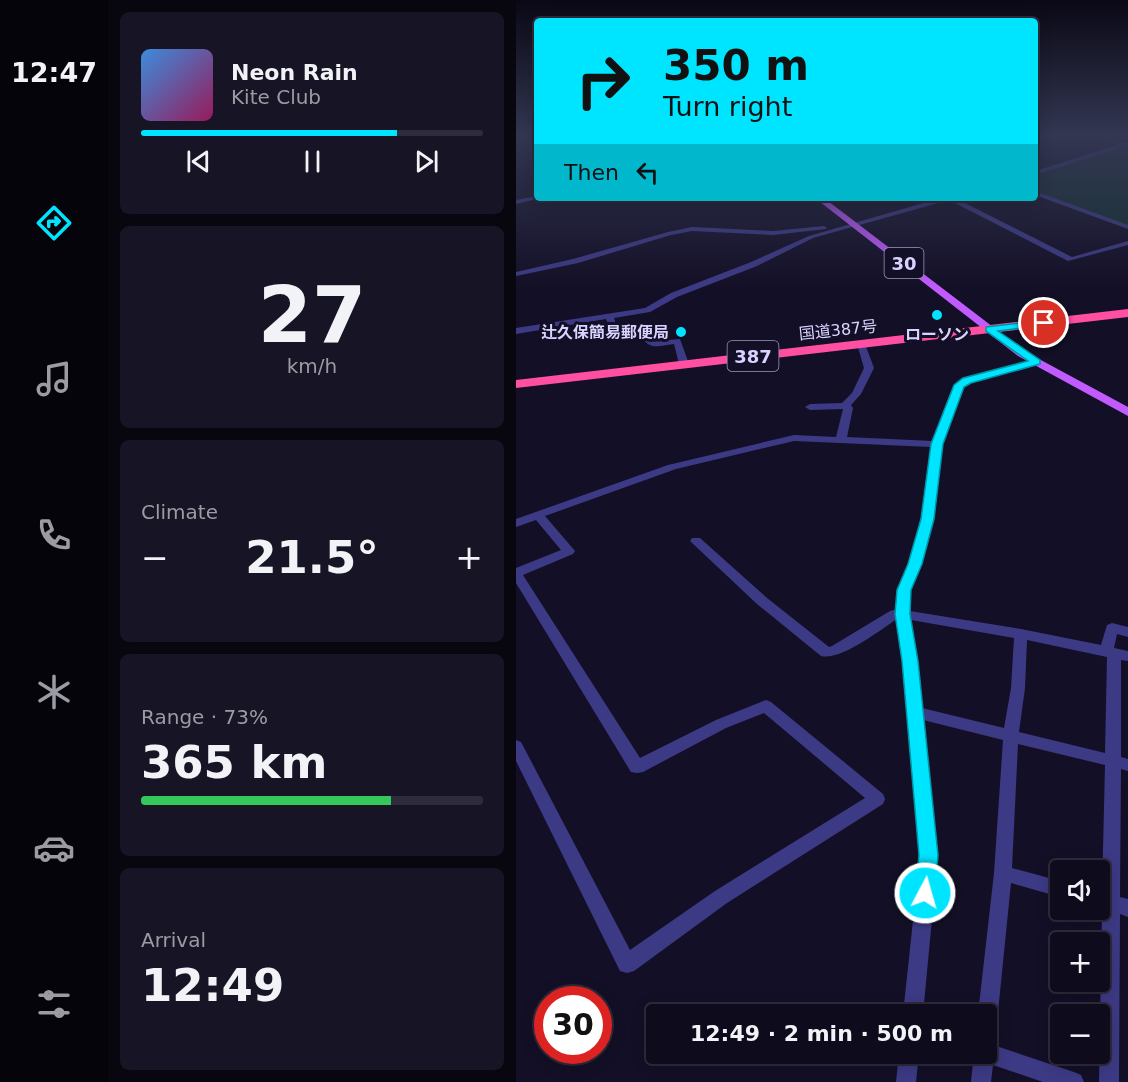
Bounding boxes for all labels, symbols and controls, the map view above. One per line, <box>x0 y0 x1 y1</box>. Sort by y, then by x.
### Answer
text: 350 m <box>663 41 809 90</box>
icon: right <box>564 42 642 120</box>
text: 12:47 <box>11 57 97 88</box>
text: Neon Rain <box>231 60 358 85</box>
text: Kite Club <box>231 85 321 109</box>
text: Turn right <box>663 91 792 122</box>
icon: previous <box>182 145 215 178</box>
icon: pause <box>296 145 329 178</box>
icon: next <box>410 145 443 178</box>
icon: left <box>631 156 664 189</box>
text: Then <box>564 160 619 185</box>
icon: directions <box>33 202 75 244</box>
road number: 30 <box>884 248 924 278</box>
text: 27 <box>258 270 366 360</box>
pin <box>1018 297 1069 348</box>
icon: arrive <box>1027 306 1060 339</box>
marker: ローソン <box>930 308 944 322</box>
street label: 国道387号 <box>798 316 878 344</box>
place label: 辻久保簡易郵便局 <box>541 323 669 342</box>
marker: 辻久保簡易郵便局 <box>674 325 688 339</box>
place label: ローソン <box>905 325 969 344</box>
road number: 387 <box>728 341 778 371</box>
text: km/h <box>287 354 337 378</box>
icon: music <box>33 358 75 400</box>
text: Climate <box>141 500 218 524</box>
icon: phone <box>33 514 75 556</box>
text: 21.5° <box>245 531 379 584</box>
text: − <box>141 538 169 577</box>
text: + <box>455 538 483 577</box>
icon: climate <box>33 671 75 713</box>
text: Range · 73% <box>141 705 268 729</box>
text: 365 km <box>141 736 327 789</box>
icon: car <box>33 827 75 869</box>
map controls <box>1050 860 1110 1064</box>
button: sound <box>1050 860 1110 920</box>
position arrow <box>893 861 957 925</box>
text: Arrival <box>141 928 206 952</box>
button: + <box>1050 932 1110 992</box>
text: 12:49 <box>141 959 284 1012</box>
icon: filters <box>33 983 75 1025</box>
speed limit sign: 30 <box>534 986 612 1064</box>
button: − <box>1050 1004 1110 1064</box>
text: 12:49 · 2 min · 500 m <box>690 1021 953 1046</box>

